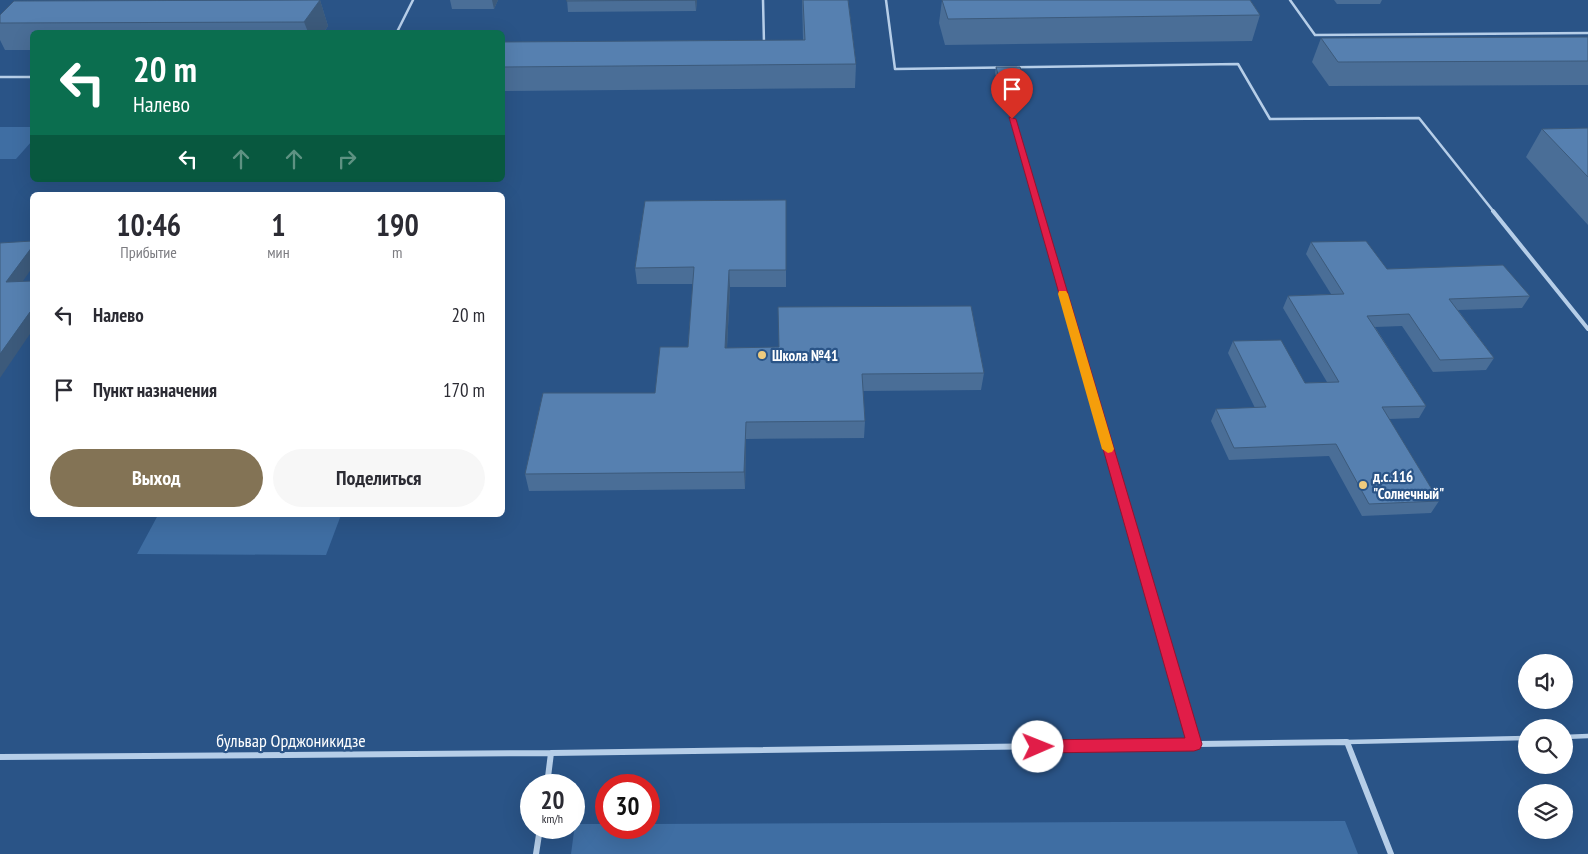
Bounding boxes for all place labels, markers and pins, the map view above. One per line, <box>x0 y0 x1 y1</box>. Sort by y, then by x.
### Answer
pin <box>991 68 1033 119</box>
place label: Школа №41 <box>772 346 838 365</box>
marker: Школа №41 <box>756 349 768 361</box>
place label: д.с.116 "Солнечный" <box>1372 467 1444 503</box>
marker: д.с.116 "Солнечный" <box>1357 479 1369 491</box>

